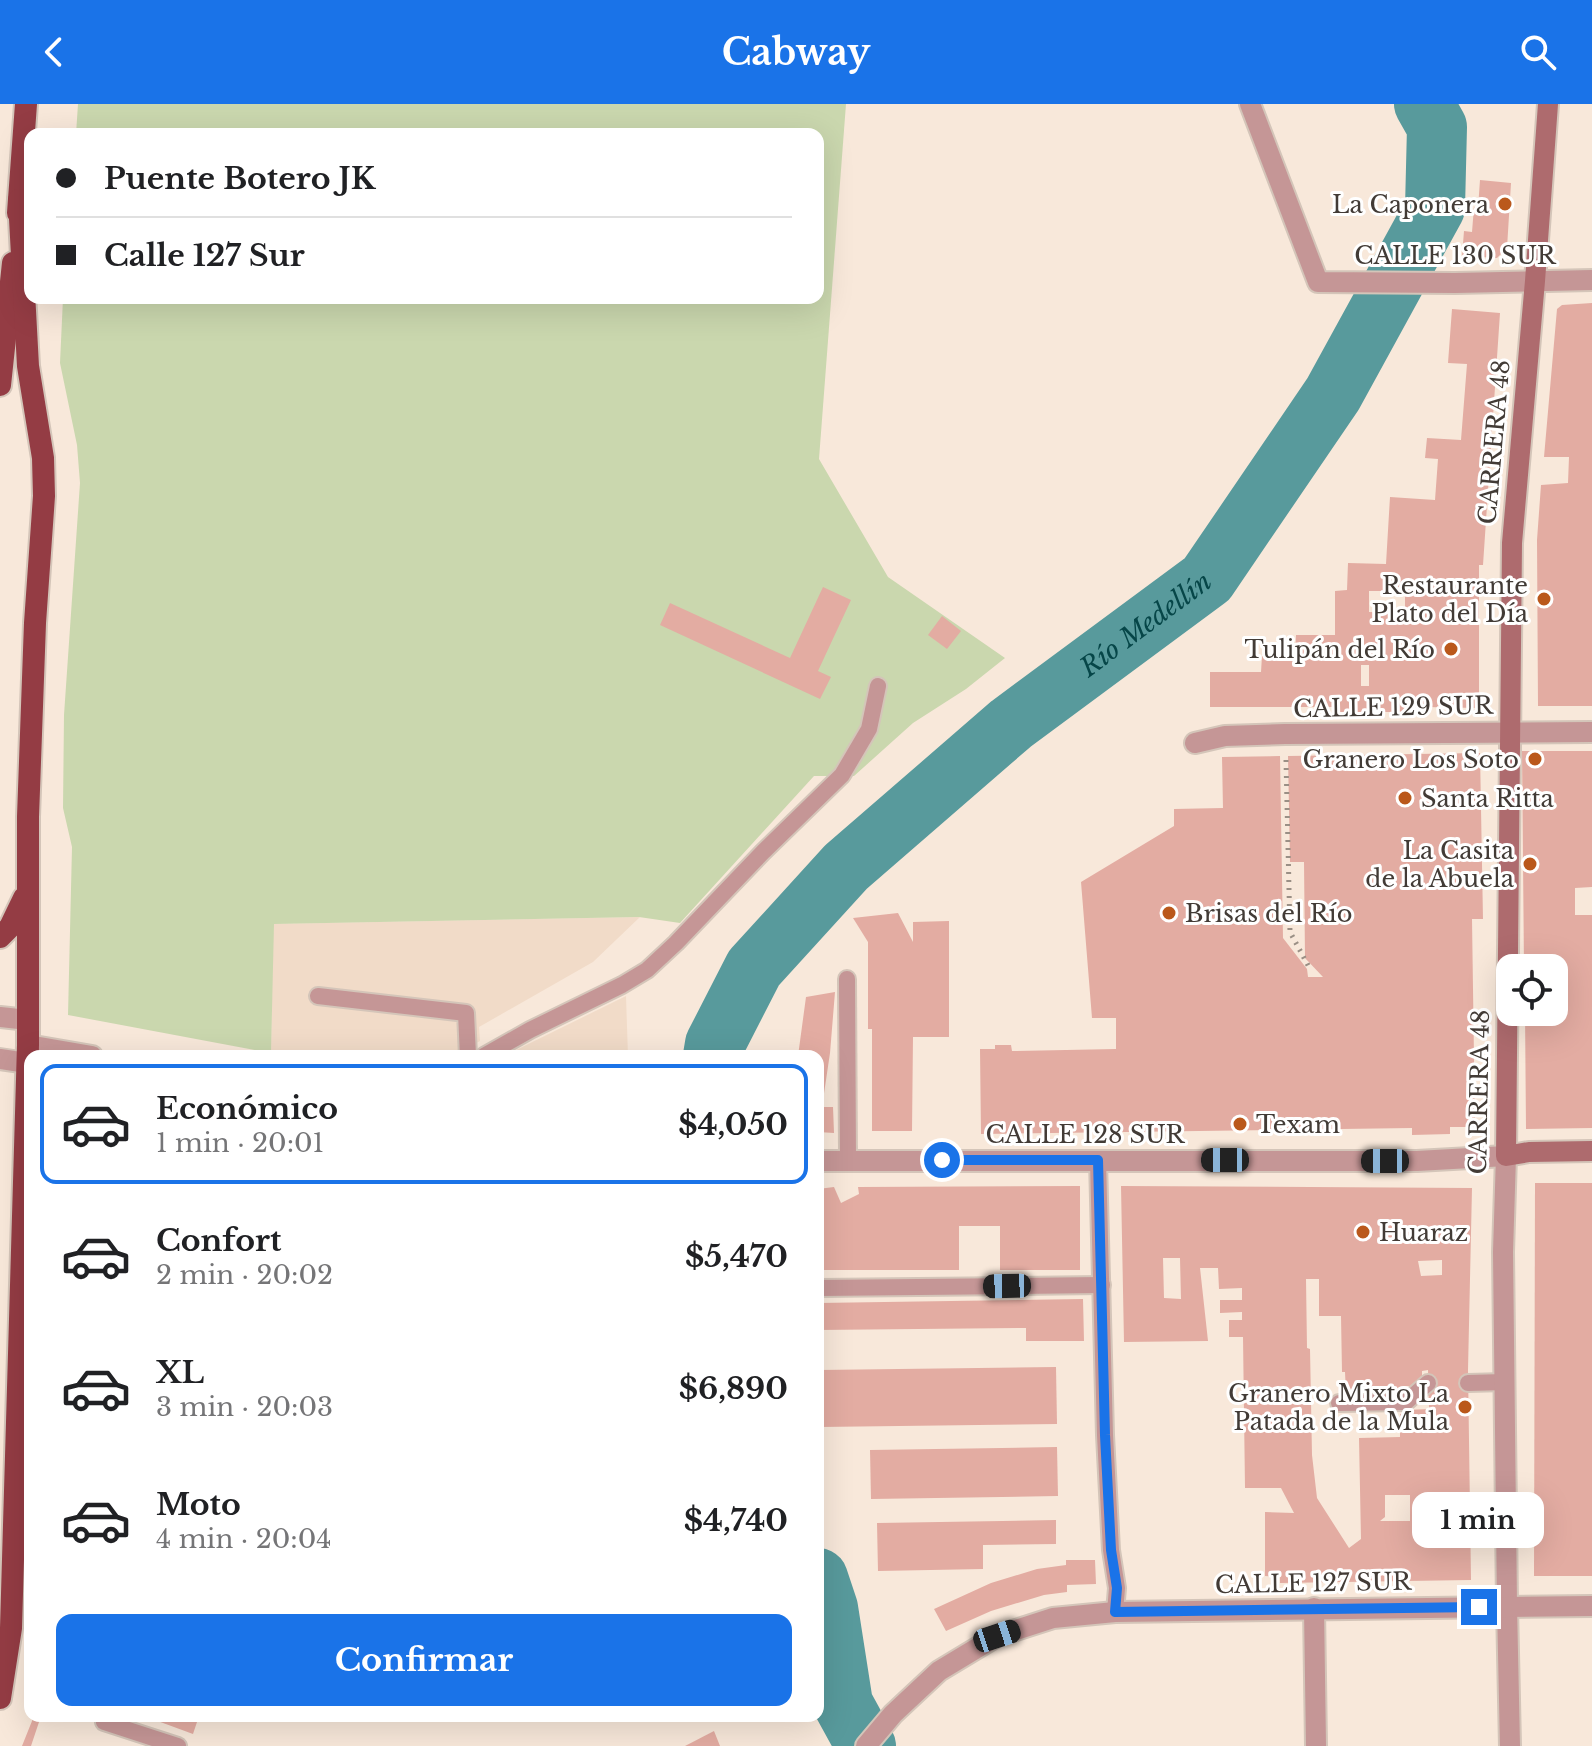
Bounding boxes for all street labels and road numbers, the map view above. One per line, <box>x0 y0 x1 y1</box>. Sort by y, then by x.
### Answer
street label: CALLE 130 SUR <box>1354 241 1557 270</box>
street label: CARRERA 48 <box>1472 359 1516 525</box>
street label: CALLE 129 SUR <box>1293 691 1494 723</box>
street label: CARRERA 48 <box>1463 1009 1495 1175</box>
street label: CALLE 128 SUR <box>986 1120 1186 1149</box>
street label: CALLE 127 SUR <box>1215 1567 1413 1599</box>

